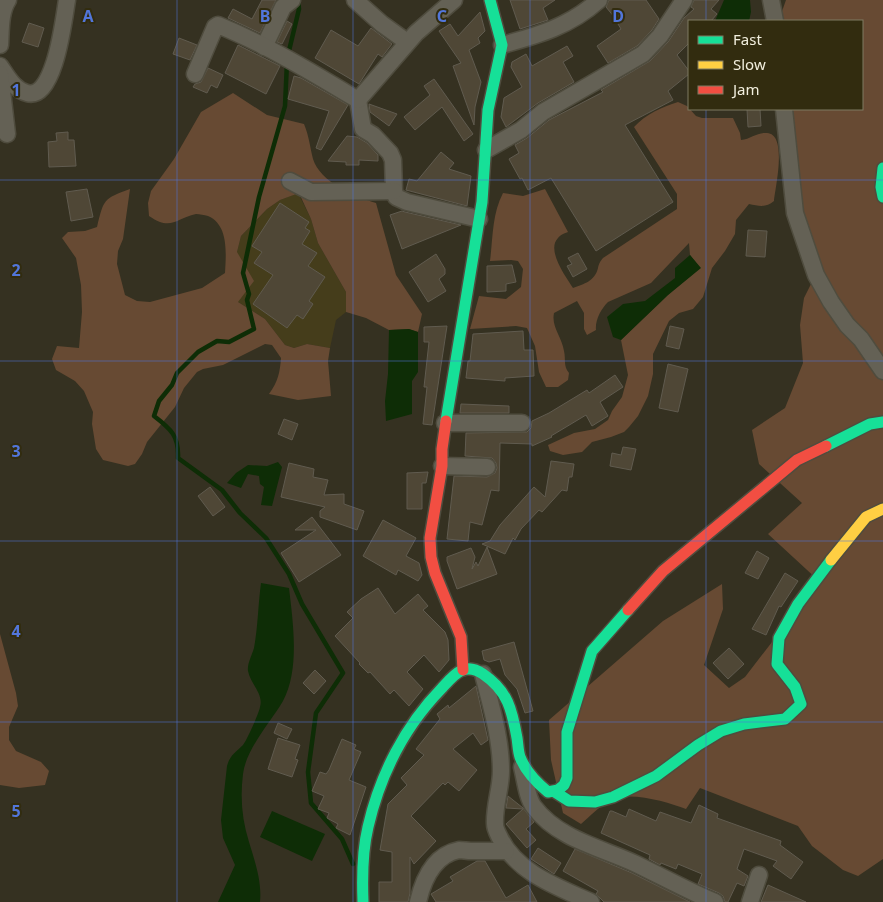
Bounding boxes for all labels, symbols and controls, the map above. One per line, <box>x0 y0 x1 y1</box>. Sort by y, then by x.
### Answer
text: A <box>82 5 94 27</box>
text: B <box>260 5 270 27</box>
text: C <box>437 5 447 27</box>
text: D <box>612 5 624 27</box>
legend <box>688 20 863 110</box>
text: Fast <box>733 29 762 49</box>
text: Slow <box>733 54 766 74</box>
text: 1 <box>11 79 21 101</box>
text: Jam <box>731 79 760 99</box>
text: 2 <box>11 259 21 281</box>
text: 3 <box>11 440 21 462</box>
text: 4 <box>11 620 21 642</box>
text: 5 <box>11 800 21 822</box>

